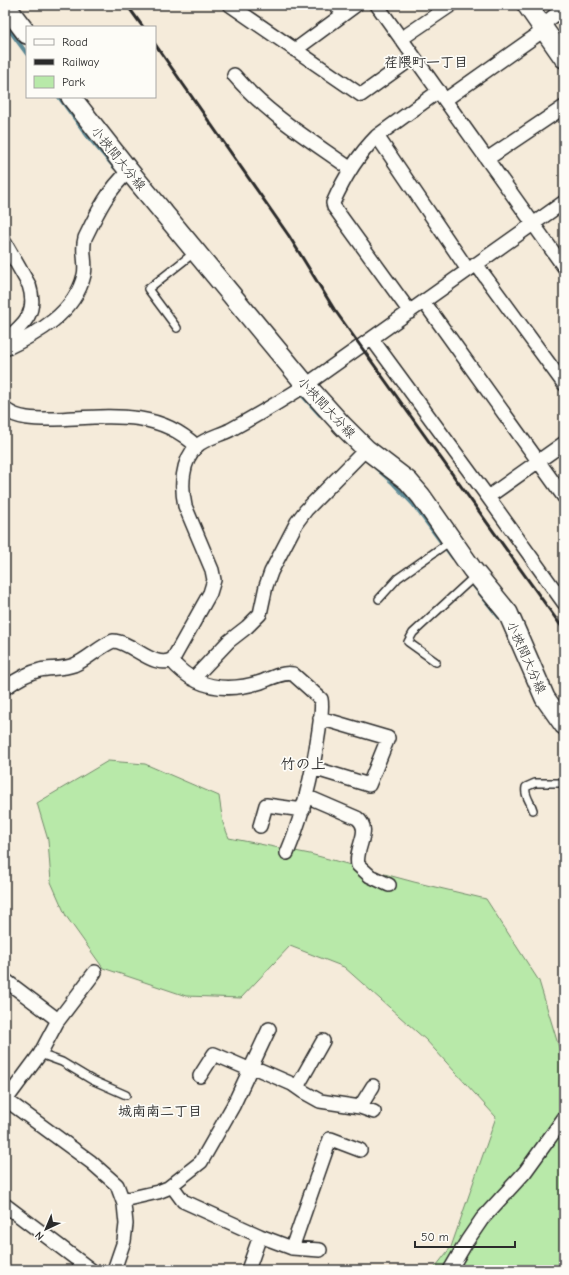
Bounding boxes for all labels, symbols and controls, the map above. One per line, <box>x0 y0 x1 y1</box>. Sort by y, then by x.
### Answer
legend <box>26 26 156 98</box>
text: Road <box>62 35 88 49</box>
district label: 荏隈町一丁目 <box>384 54 468 71</box>
text: Railway <box>62 55 100 69</box>
text: Park <box>62 75 85 89</box>
street label: 小挾間大分線 <box>88 123 150 194</box>
street label: 小挾間大分線 <box>295 374 359 442</box>
street label: 小挾間大分線 <box>504 619 550 697</box>
district label: 竹の上 <box>280 755 326 773</box>
district label: 城南南二丁目 <box>118 1103 202 1120</box>
north arrow <box>26 1209 66 1249</box>
scale bar <box>415 1223 515 1249</box>
text: N <box>32 1229 47 1243</box>
text: 50 m <box>421 1230 449 1244</box>

